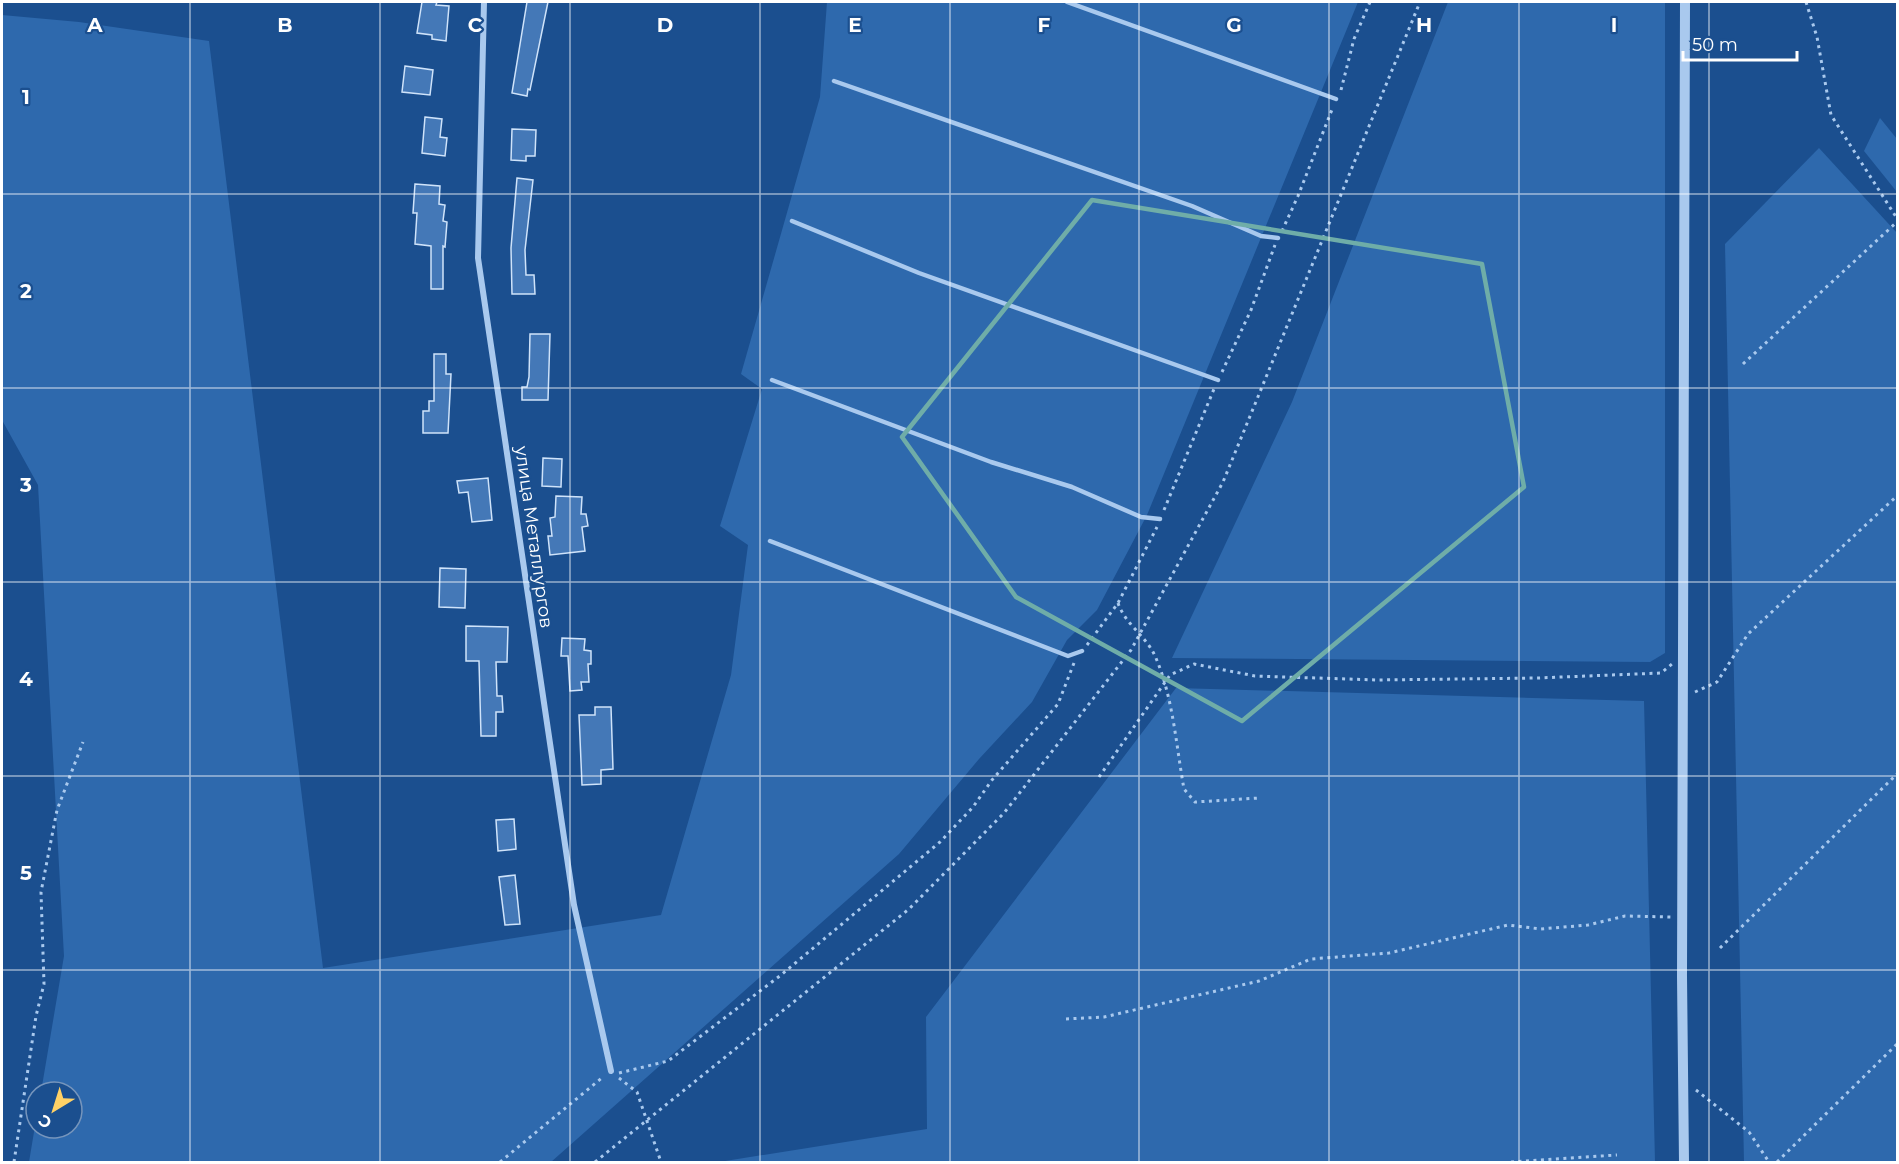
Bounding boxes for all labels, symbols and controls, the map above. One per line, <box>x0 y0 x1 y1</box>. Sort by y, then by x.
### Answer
text: A <box>86 13 103 37</box>
text: B <box>277 13 293 37</box>
text: C <box>468 13 483 37</box>
text: D <box>657 13 673 37</box>
text: E <box>848 13 862 37</box>
text: F <box>1038 13 1051 37</box>
text: G <box>1226 13 1242 37</box>
text: H <box>1416 13 1432 37</box>
text: I <box>1611 13 1617 37</box>
scale bar <box>1683 24 1797 62</box>
text: 50 m <box>1692 34 1738 56</box>
text: 1 <box>22 85 30 109</box>
text: 2 <box>20 279 32 303</box>
street label: улица Металлургов <box>510 444 558 629</box>
text: 3 <box>19 473 32 497</box>
text: 4 <box>19 667 33 691</box>
text: 5 <box>20 861 32 885</box>
north arrow <box>24 1080 84 1140</box>
text: С <box>34 1110 56 1132</box>

